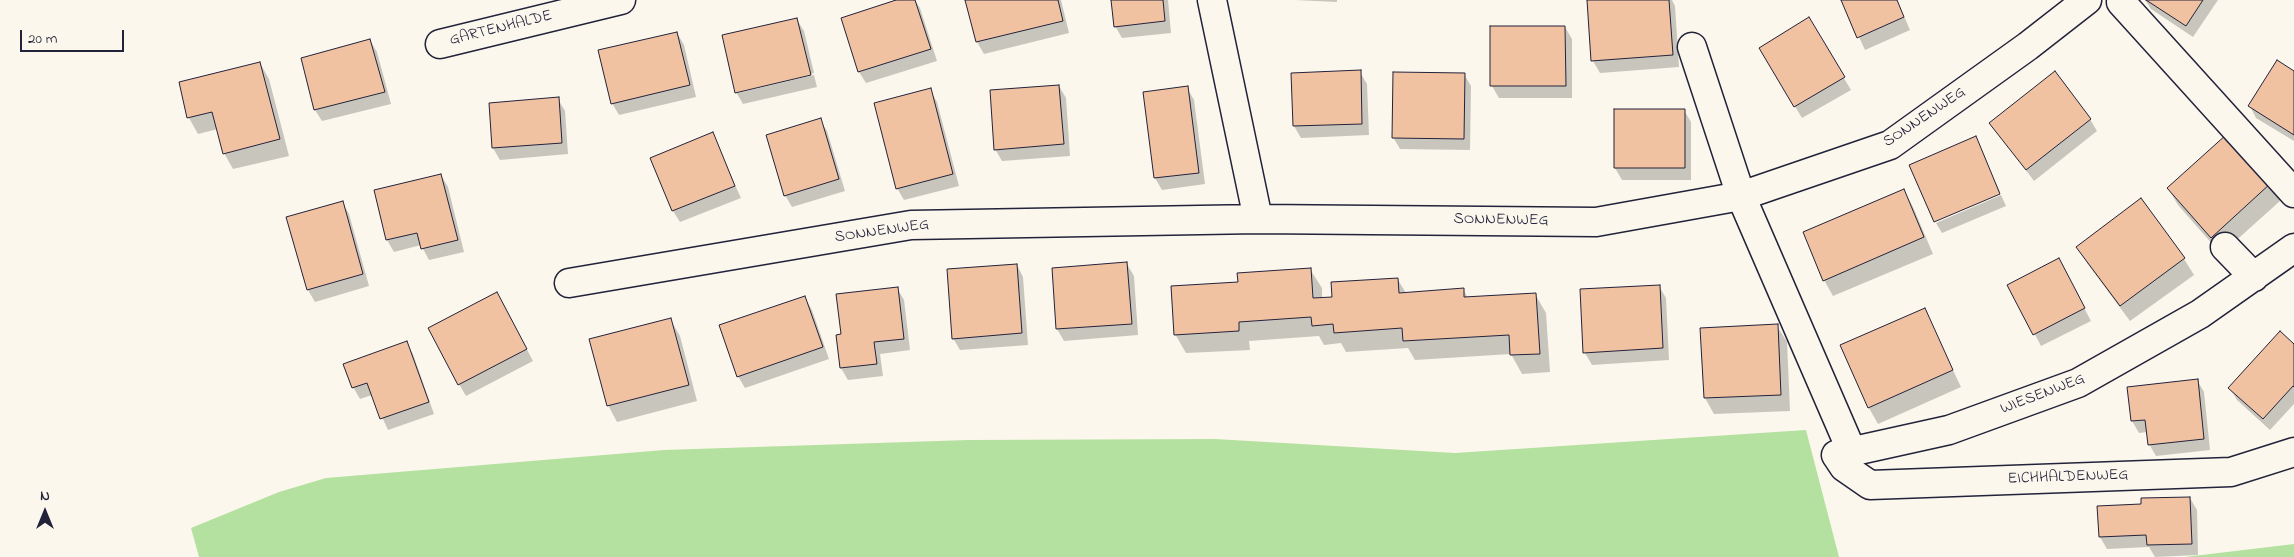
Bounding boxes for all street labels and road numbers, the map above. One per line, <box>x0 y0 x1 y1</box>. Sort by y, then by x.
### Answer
street label: GARTENHALDE <box>448 7 554 51</box>
street label: SONNENWEG <box>1880 83 1970 153</box>
street label: SONNENWEG <box>1453 211 1549 231</box>
street label: SONNENWEG <box>834 216 930 248</box>
street label: WIESENWEG <box>1998 370 2088 420</box>
street label: EICHHALDENWEG <box>2007 466 2129 490</box>

